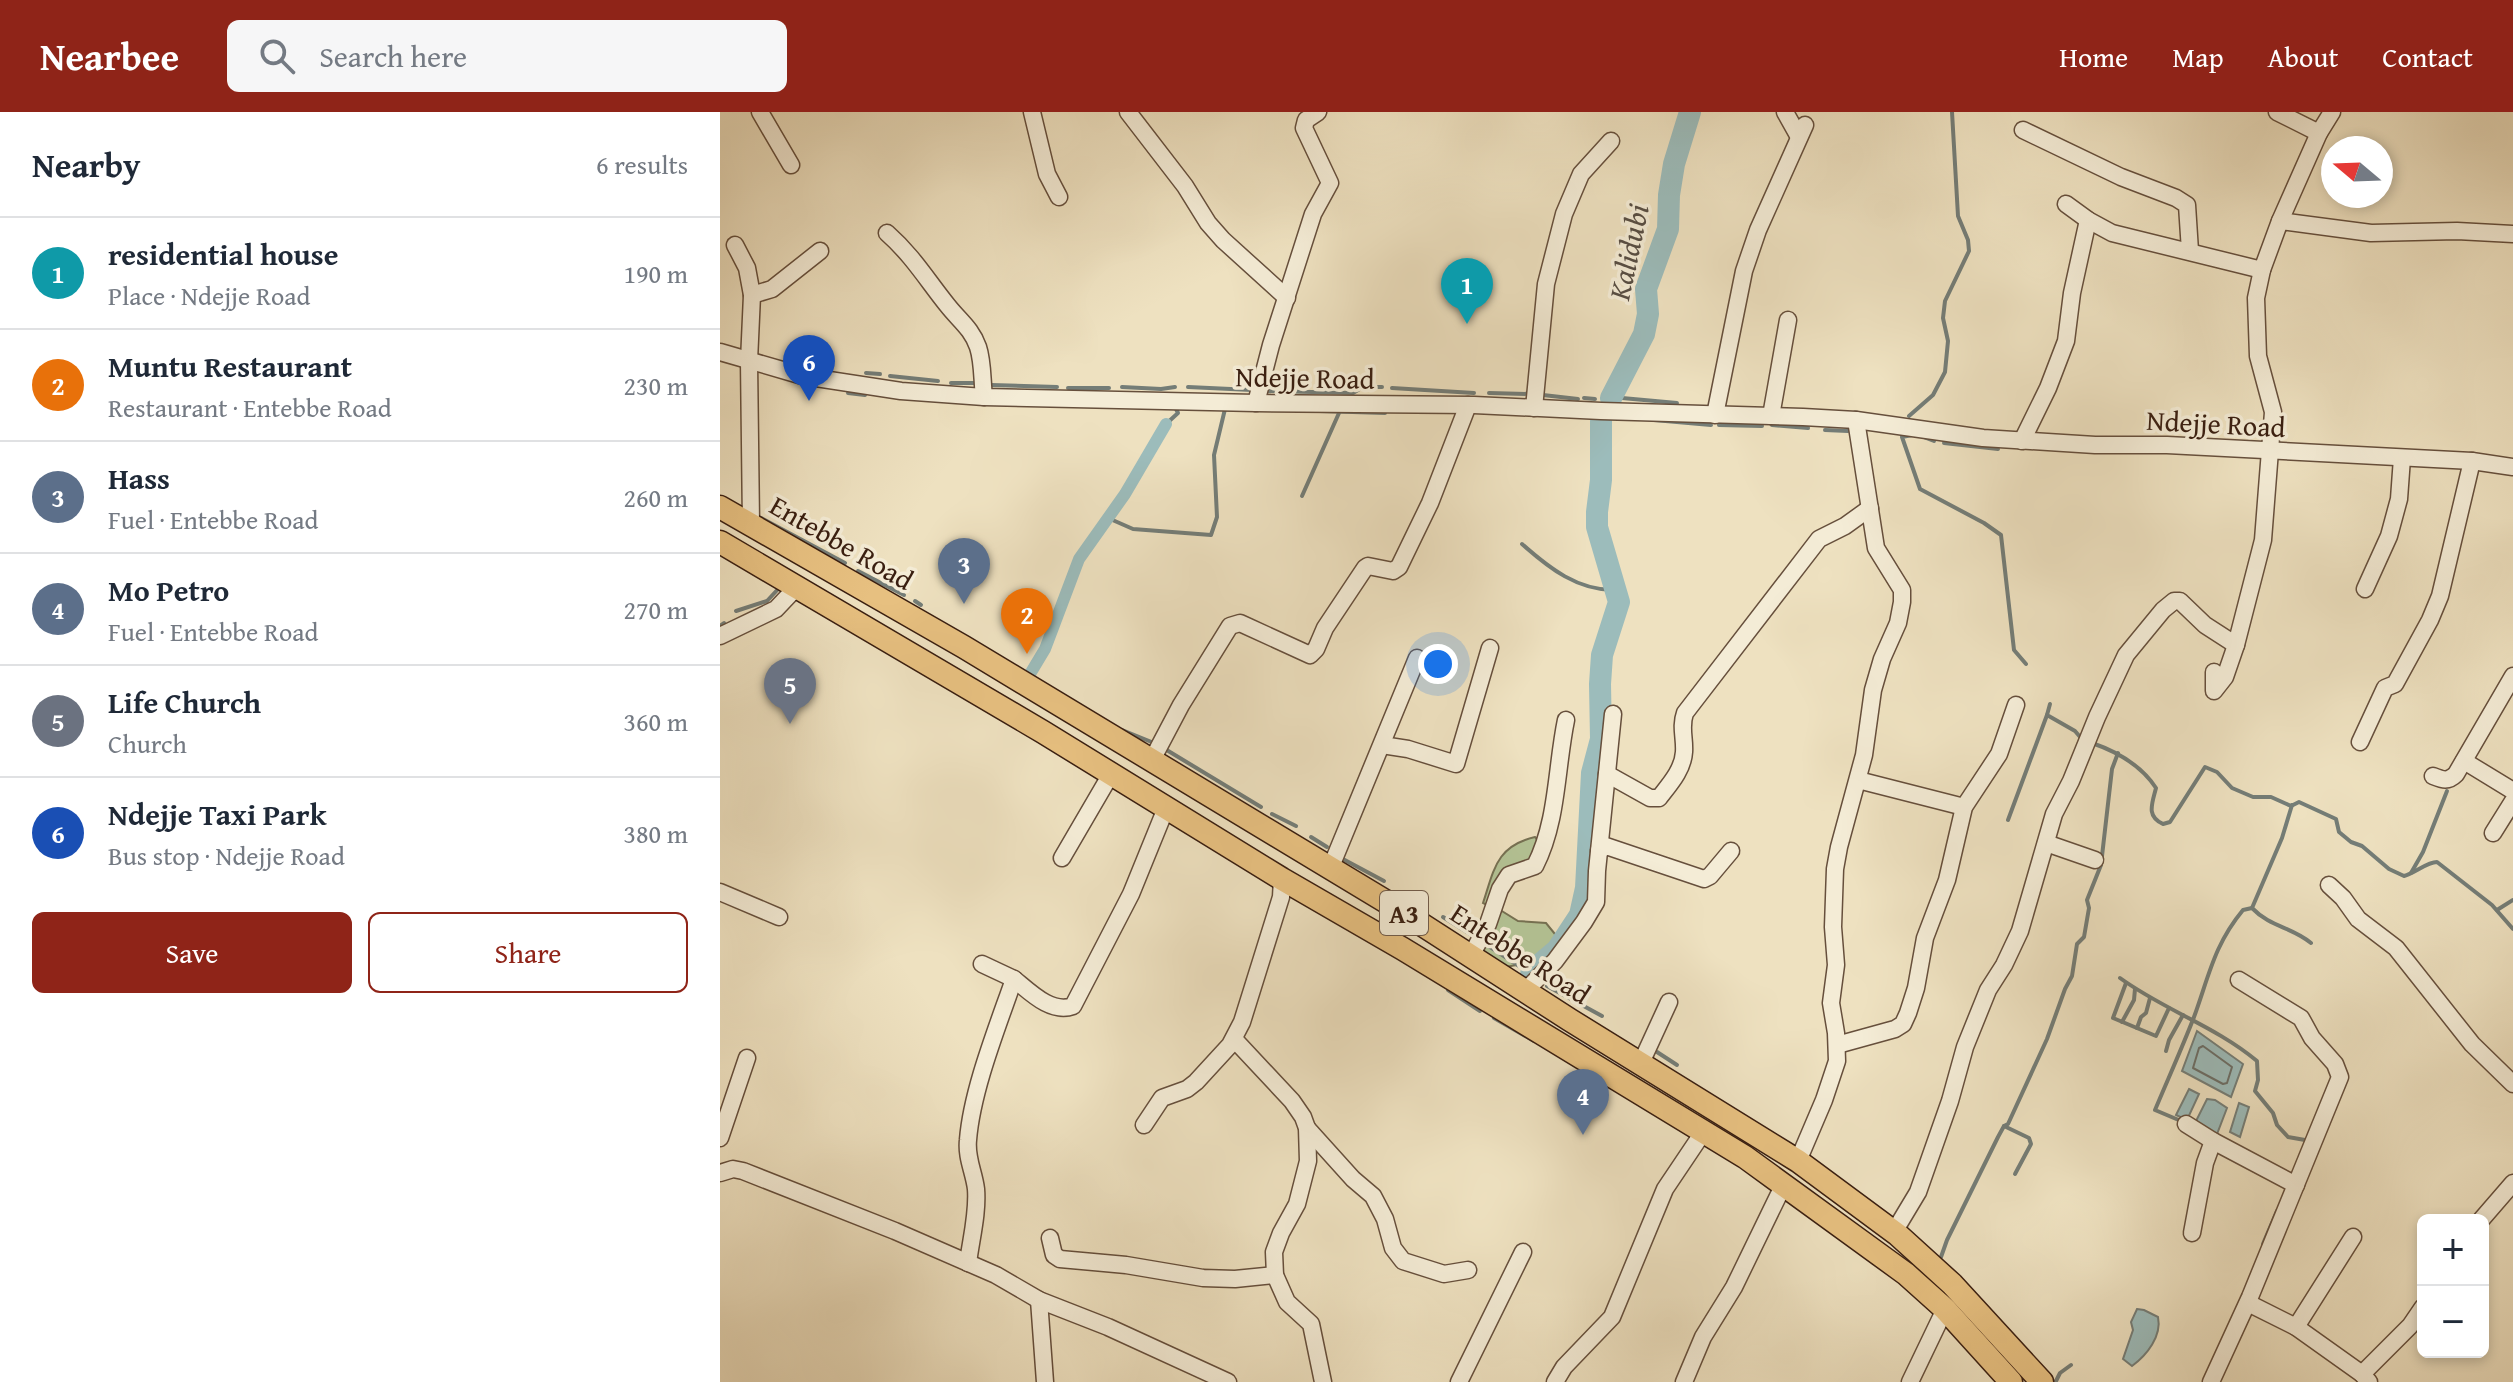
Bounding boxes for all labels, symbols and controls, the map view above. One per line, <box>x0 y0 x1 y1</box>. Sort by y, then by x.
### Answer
search box <box>227 20 787 92</box>
text: Nearbee <box>40 28 179 84</box>
icon: search <box>255 34 299 78</box>
text: Search here <box>319 34 467 78</box>
text: Home <box>2059 36 2128 77</box>
text: Map <box>2172 36 2224 77</box>
text: About <box>2268 36 2338 77</box>
text: Contact <box>2382 36 2473 77</box>
north arrow <box>2321 136 2393 208</box>
text: Nearby <box>32 140 141 189</box>
text: 6 results <box>596 145 688 184</box>
water label: Kalidubi <box>1596 200 1660 305</box>
text: residential house <box>108 232 338 276</box>
text: 1 <box>51 254 65 293</box>
text: 190 m <box>623 254 688 293</box>
pin: 1 <box>1441 258 1493 324</box>
text: Place · Ndejje Road <box>108 276 310 315</box>
pin: 6 <box>783 335 835 401</box>
text: Muntu Restaurant <box>108 344 352 388</box>
street label: Ndejje Road <box>1235 355 1375 399</box>
text: 2 <box>51 366 65 405</box>
text: 230 m <box>623 366 688 405</box>
text: Restaurant · Entebbe Road <box>108 388 392 427</box>
street label: Ndejje Road <box>2145 399 2287 447</box>
text: Hass <box>108 456 170 500</box>
text: 3 <box>51 478 65 517</box>
text: 260 m <box>623 478 688 517</box>
street label: Entebbe Road <box>763 484 921 600</box>
text: Fuel · Entebbe Road <box>108 500 318 539</box>
pin: 3 <box>938 538 990 604</box>
text: Mo Petro <box>108 568 229 612</box>
pin: 2 <box>1001 588 1053 654</box>
text: 4 <box>51 590 65 629</box>
text: 270 m <box>623 590 688 629</box>
text: Fuel · Entebbe Road <box>108 612 318 651</box>
your location <box>1418 644 1458 684</box>
pin: 5 <box>764 658 816 724</box>
text: Life Church <box>108 680 261 724</box>
text: 5 <box>51 702 65 741</box>
text: 360 m <box>623 702 688 741</box>
text: Church <box>108 724 187 763</box>
text: Ndejje Taxi Park <box>108 792 327 836</box>
text: 6 <box>51 814 65 853</box>
text: 380 m <box>623 814 688 853</box>
text: Bus stop · Ndejje Road <box>108 836 345 875</box>
road number: A3 <box>1380 891 1428 935</box>
street label: Entebbe Road <box>1443 892 1599 1014</box>
button: Save <box>32 912 352 993</box>
button: Share <box>368 912 688 993</box>
pin: 4 <box>1557 1069 1609 1135</box>
map controls <box>2417 1214 2489 1358</box>
button: + <box>2417 1214 2489 1286</box>
button: − <box>2417 1286 2489 1358</box>

